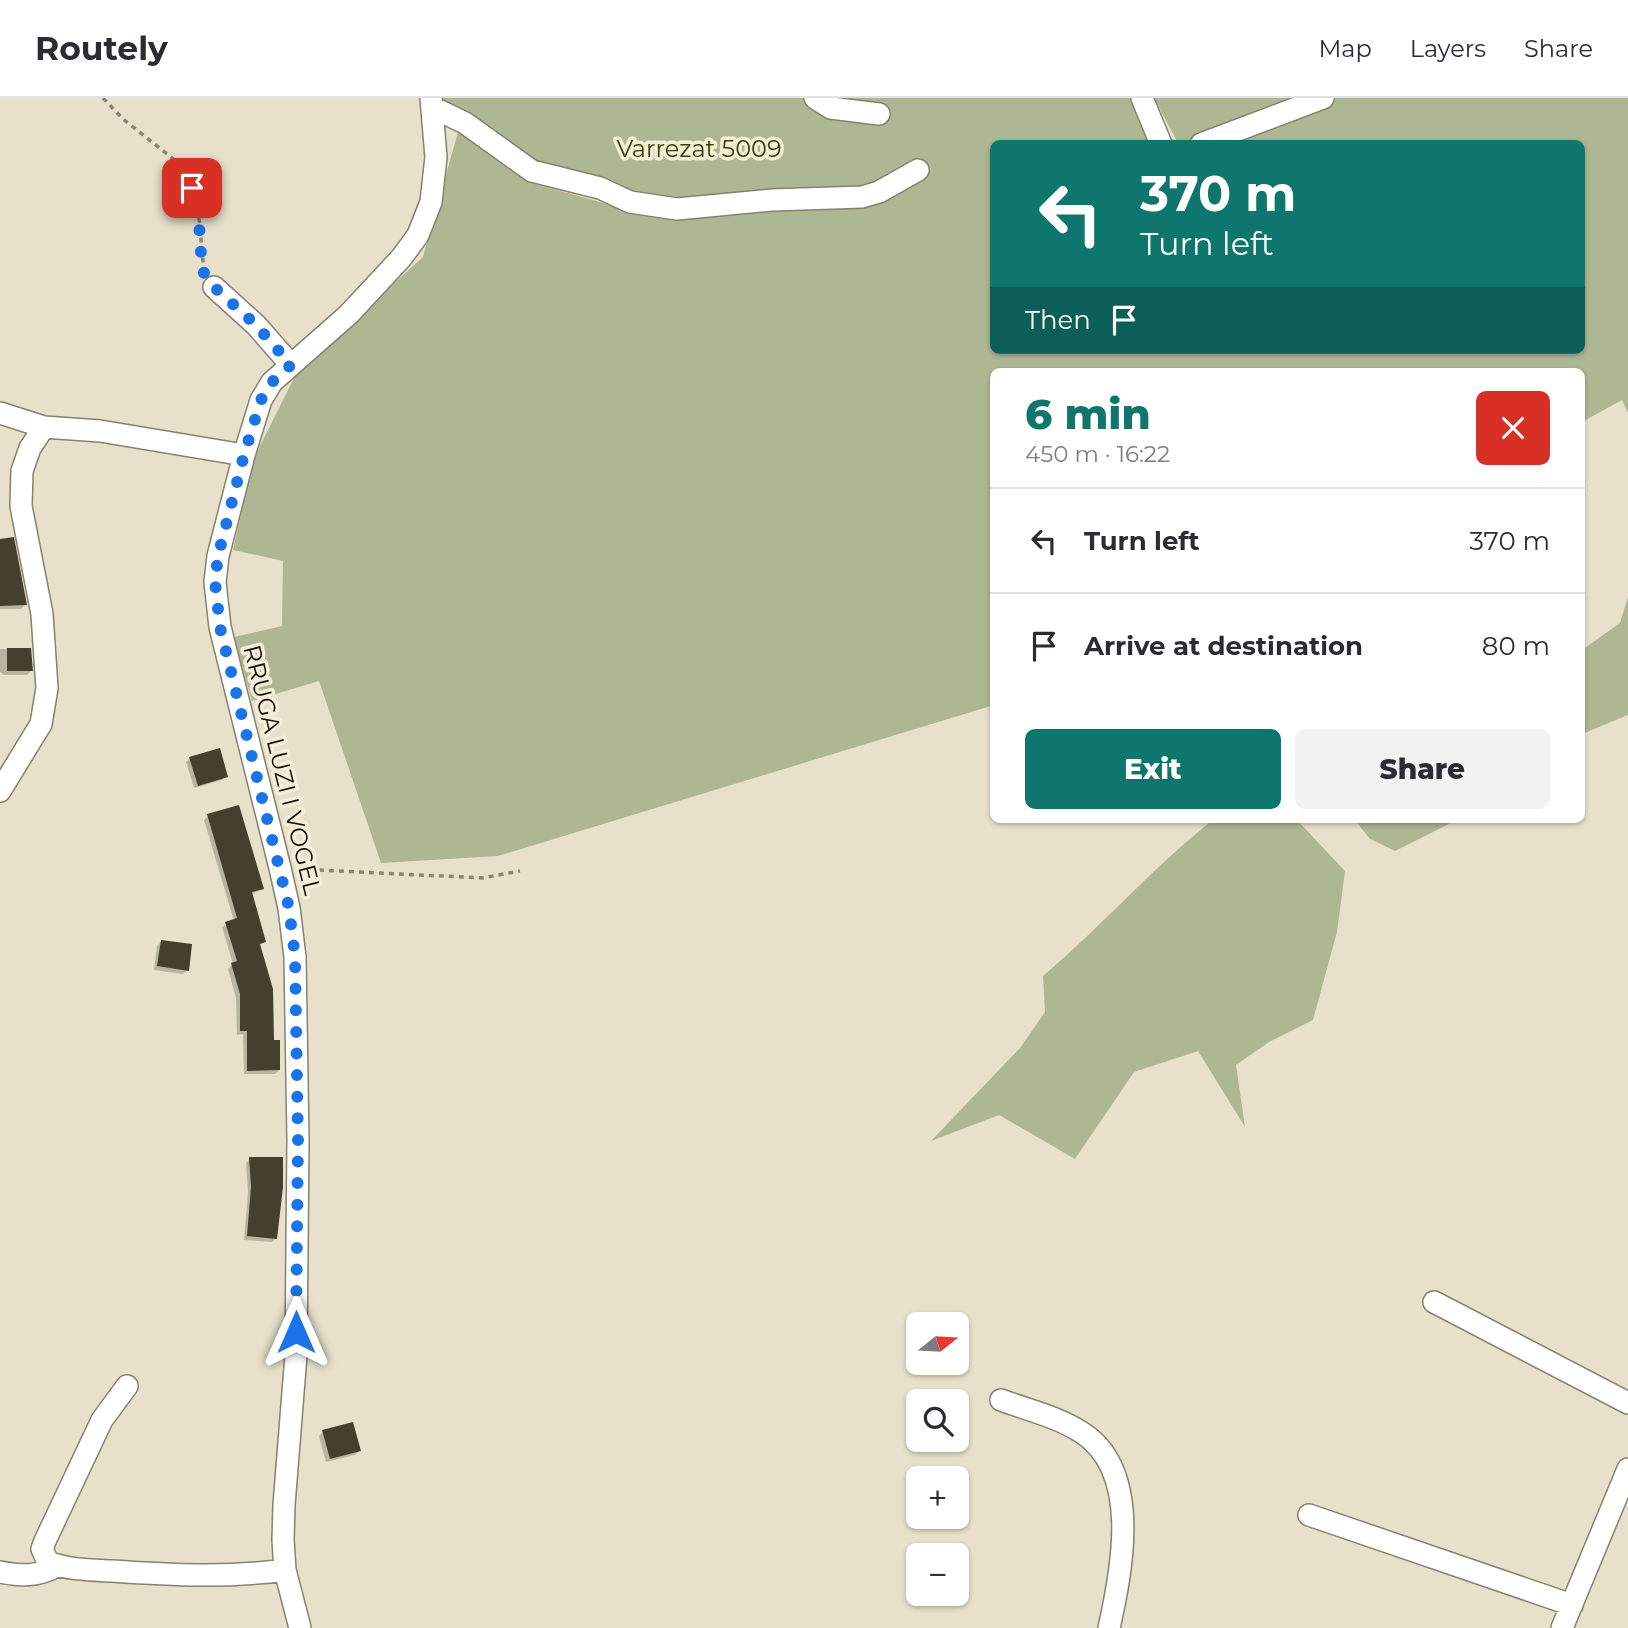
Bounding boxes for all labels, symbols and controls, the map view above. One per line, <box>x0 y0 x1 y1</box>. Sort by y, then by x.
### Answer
text: Routely <box>35 28 168 68</box>
text: Map <box>1318 34 1372 63</box>
text: Layers <box>1410 34 1486 63</box>
text: Share <box>1524 34 1593 63</box>
park label: Varrezat 5009 <box>616 134 782 163</box>
pin <box>162 158 222 218</box>
text: 370 m <box>1140 164 1297 223</box>
icon: left <box>1025 168 1116 259</box>
icon: arrive <box>173 169 211 207</box>
text: Turn left <box>1140 224 1274 263</box>
icon: arrive <box>1105 301 1143 339</box>
text: Then <box>1025 304 1091 336</box>
text: 6 min <box>1025 388 1151 440</box>
button: close <box>1476 391 1550 465</box>
text: 450 m · 16:22 <box>1025 440 1170 468</box>
icon: left <box>1025 522 1063 560</box>
text: Turn left <box>1084 525 1200 557</box>
text: 370 m <box>1469 525 1550 557</box>
icon: arrive <box>1025 627 1063 665</box>
text: Arrive at destination <box>1084 630 1363 662</box>
text: 80 m <box>1482 630 1550 662</box>
street label: RRUGA LUZI I VOGEL <box>237 642 328 898</box>
button: Exit <box>1025 729 1281 809</box>
button: Share <box>1295 729 1550 809</box>
position arrow <box>259 1295 333 1369</box>
north arrow <box>906 1312 970 1376</box>
map controls <box>906 1312 969 1606</box>
button: search <box>906 1389 969 1452</box>
button: + <box>906 1466 969 1529</box>
button: − <box>906 1543 969 1606</box>

